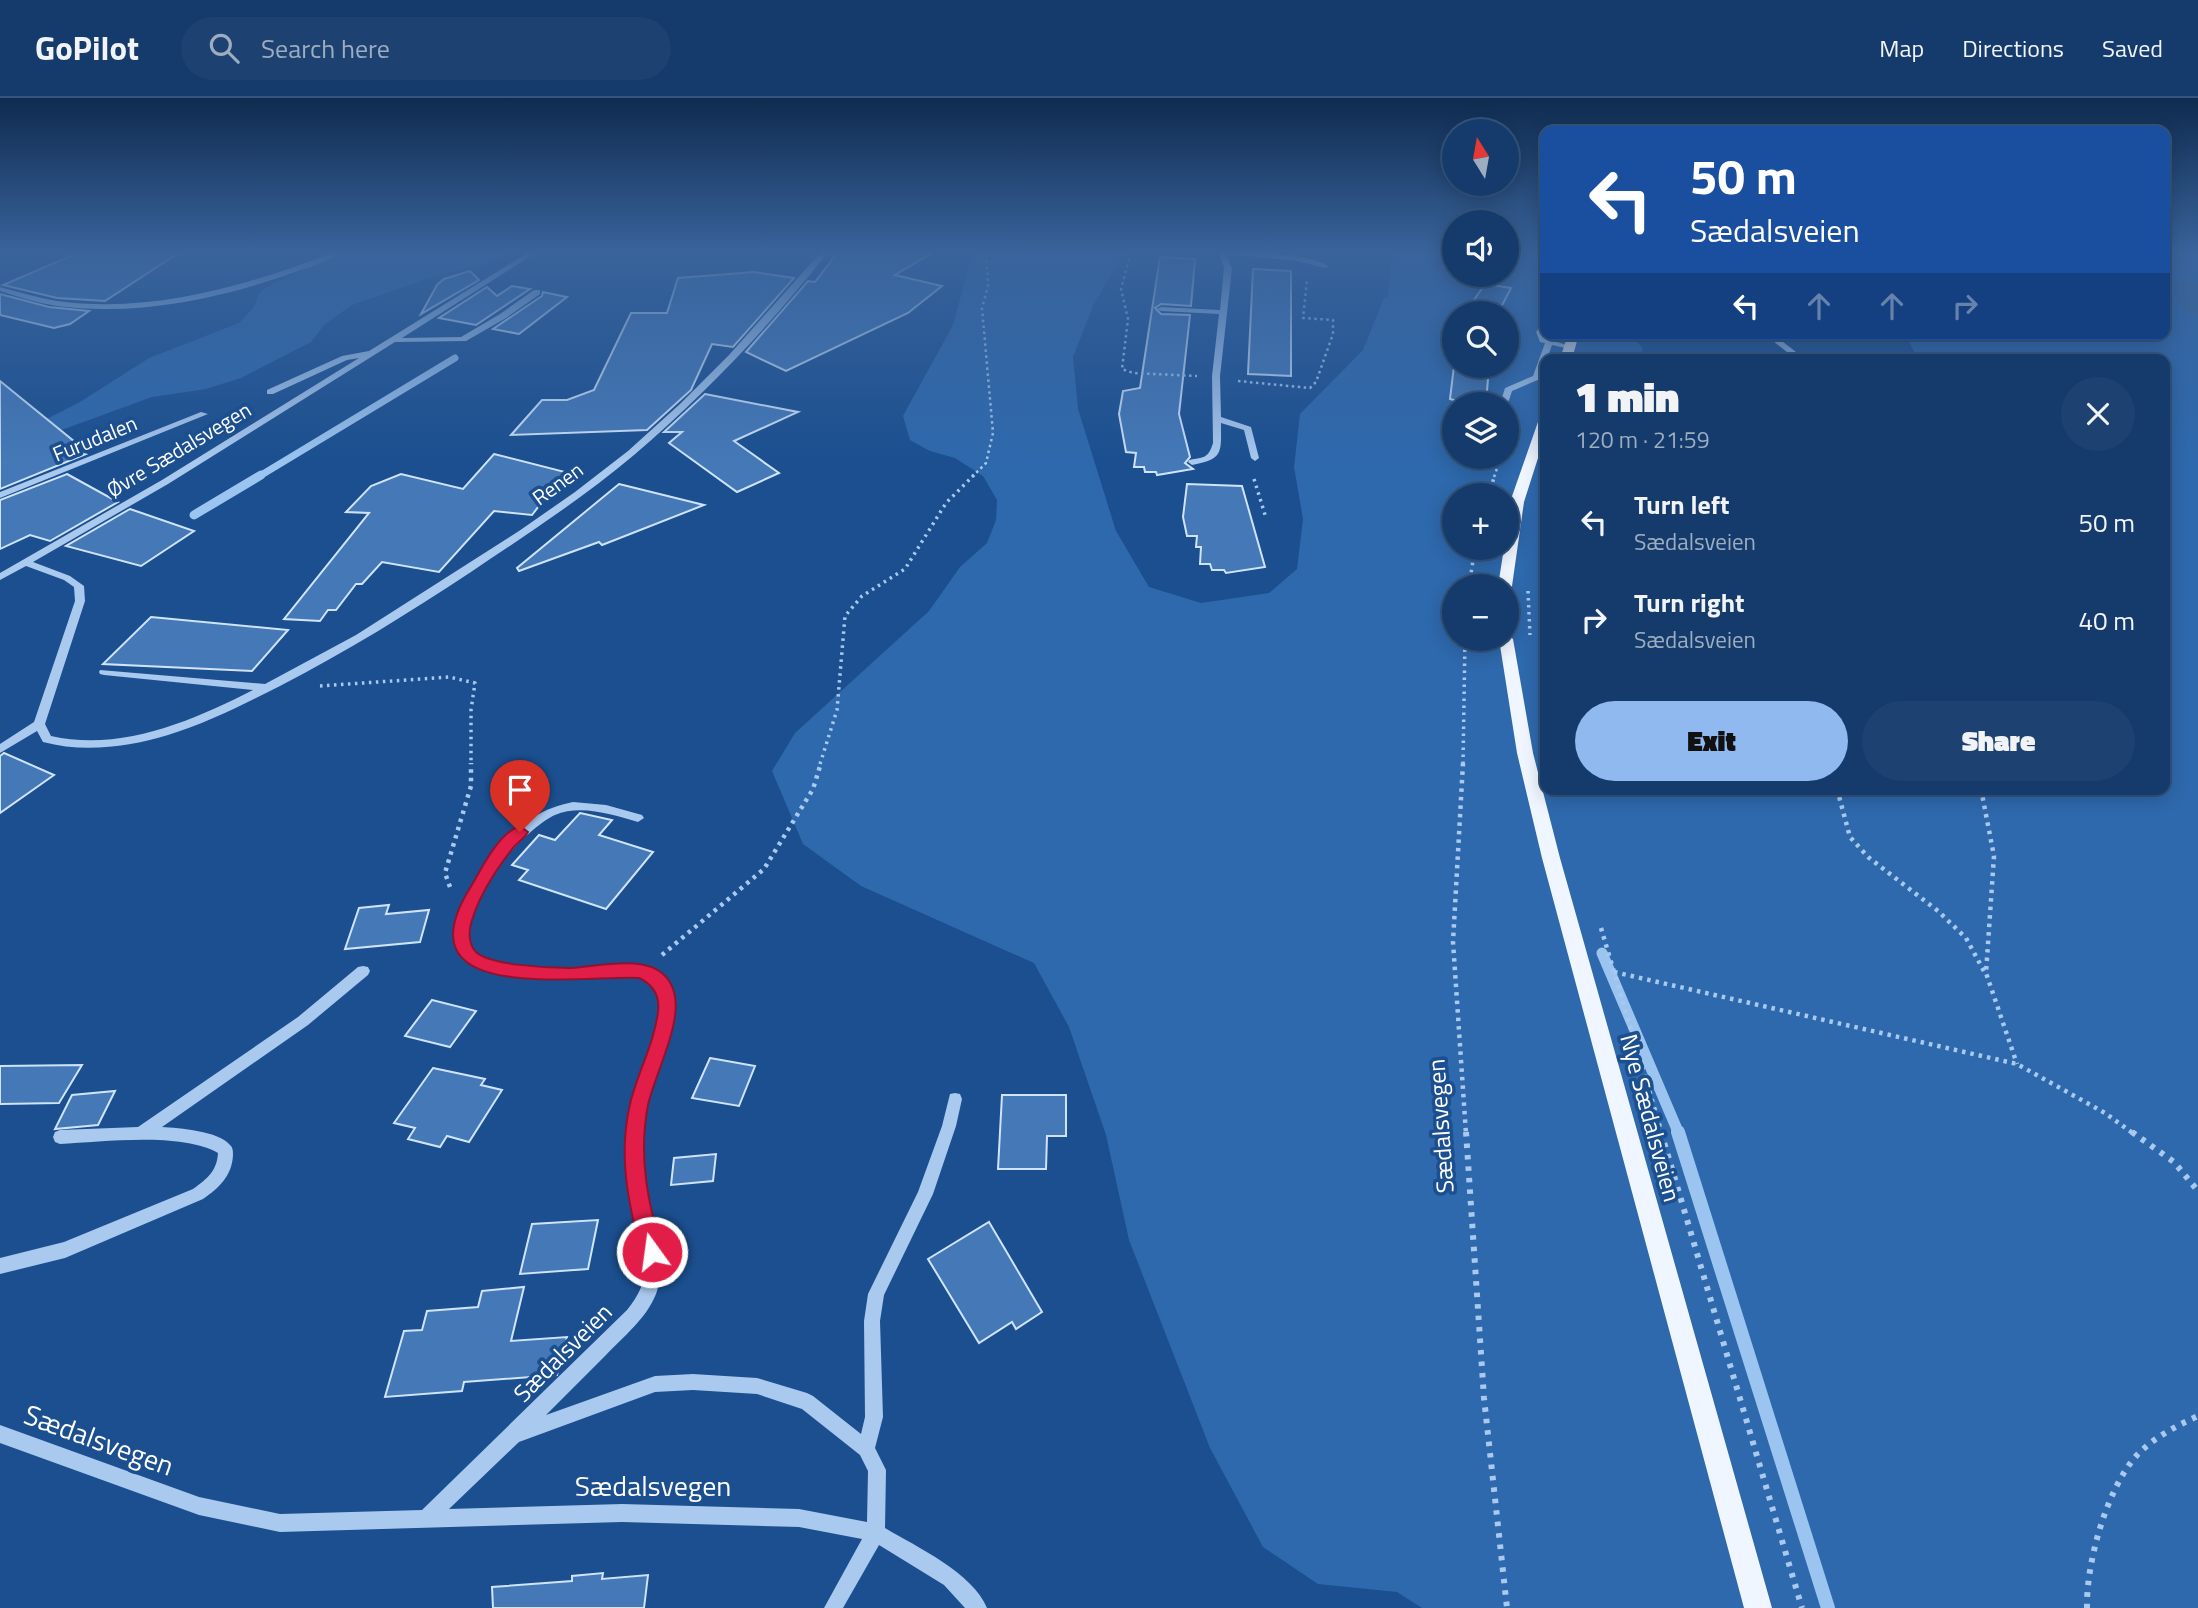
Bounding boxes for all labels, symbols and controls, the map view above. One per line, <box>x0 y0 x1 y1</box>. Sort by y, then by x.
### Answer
search box <box>181 17 671 80</box>
text: GoPilot <box>35 23 139 73</box>
icon: search <box>205 29 243 67</box>
text: Search here <box>261 29 390 68</box>
text: Map <box>1879 30 1924 66</box>
text: Directions <box>1962 30 2064 66</box>
text: Saved <box>2102 30 2163 66</box>
north arrow <box>1442 119 1519 196</box>
map controls <box>1442 119 1519 651</box>
text: 50 m <box>1690 138 1797 213</box>
icon: left <box>1575 154 1666 245</box>
text: Sædalsveien <box>1690 206 1860 254</box>
button: sound <box>1442 210 1519 287</box>
icon: left <box>1727 287 1765 325</box>
icon: ahead <box>1800 287 1838 325</box>
icon: ahead <box>1873 287 1911 325</box>
icon: right <box>1946 287 1984 325</box>
button: search <box>1442 301 1519 378</box>
text: 1 min <box>1575 364 1679 428</box>
button: close <box>2061 377 2135 451</box>
button: layers <box>1442 392 1519 469</box>
street label: Øvre Sædalsvegen <box>100 393 257 505</box>
street label: Furudalen <box>48 407 142 470</box>
text: 120 m · 21:59 <box>1575 422 1710 457</box>
street label: Renen <box>525 454 590 513</box>
button: + <box>1442 483 1519 560</box>
text: Turn left <box>1634 485 1729 524</box>
icon: left <box>1575 503 1613 541</box>
text: 50 m <box>2078 503 2135 542</box>
text: Sædalsveien <box>1634 524 1756 559</box>
button: − <box>1442 574 1519 651</box>
text: Turn right <box>1634 583 1745 622</box>
icon: right <box>1575 601 1613 639</box>
text: 40 m <box>2078 601 2135 640</box>
text: Sædalsveien <box>1634 622 1756 657</box>
button: Exit <box>1575 701 1848 781</box>
button: Share <box>1862 701 2135 781</box>
pin <box>490 760 550 832</box>
icon: arrive <box>501 771 539 809</box>
street label: Nye Sædalsveien <box>1611 1030 1691 1206</box>
street label: Sædalsvegen <box>1417 1058 1463 1194</box>
position arrow <box>615 1215 689 1289</box>
street label: Sædalsveien <box>505 1295 620 1410</box>
street label: Sædalsvegen <box>18 1393 180 1487</box>
street label: Sædalsvegen <box>575 1464 731 1507</box>

